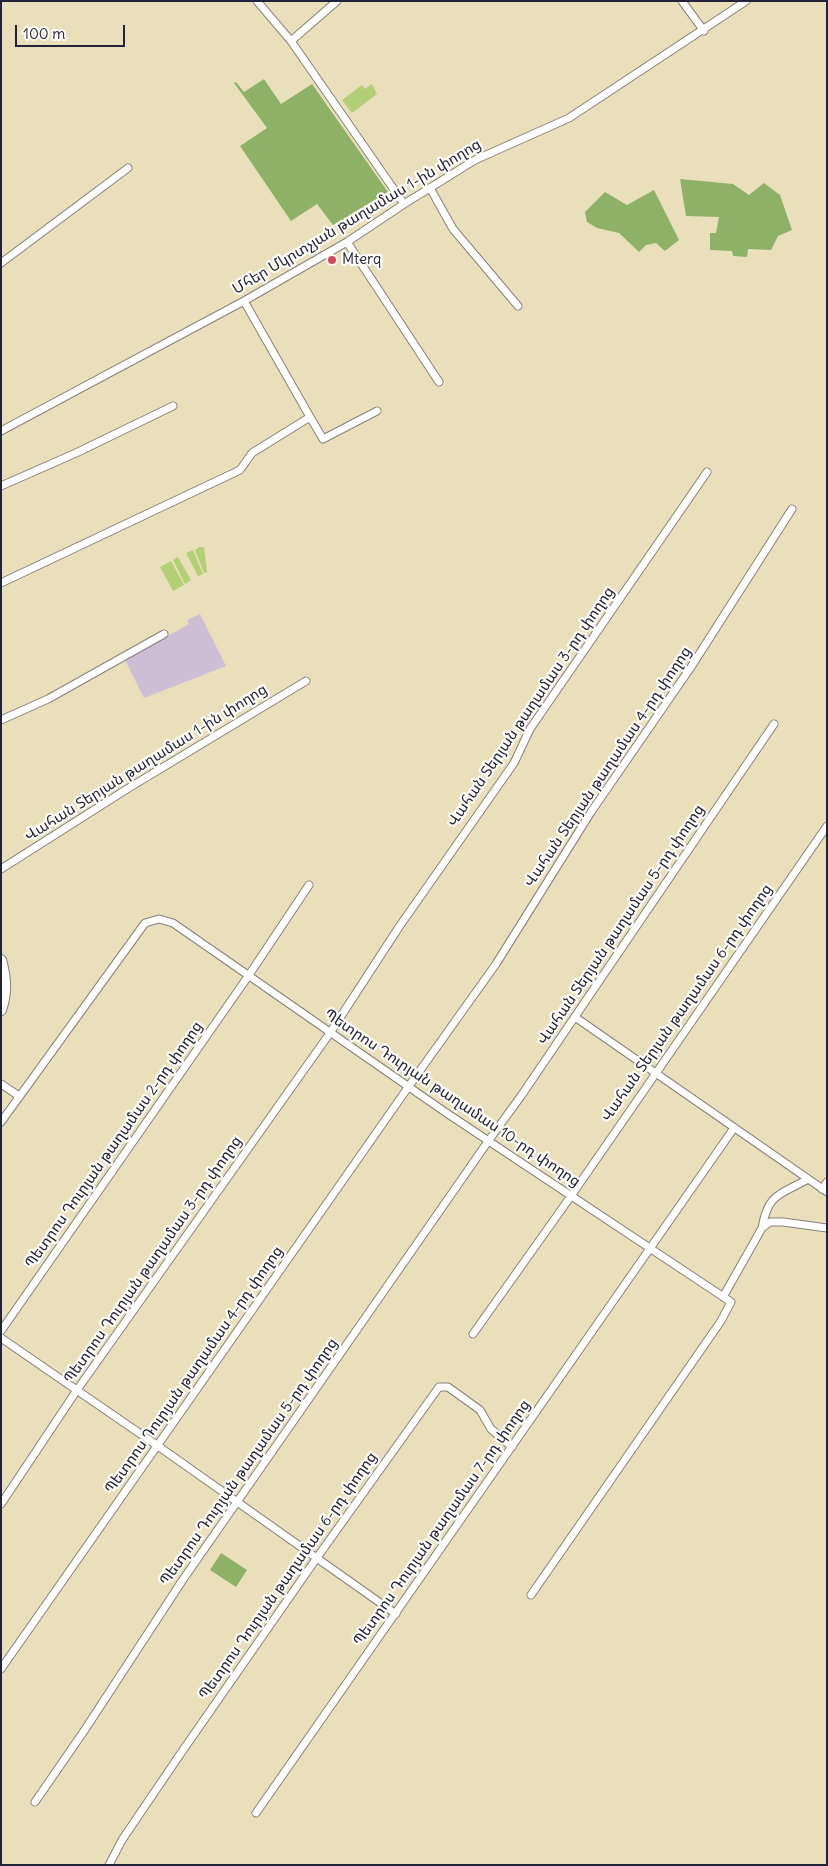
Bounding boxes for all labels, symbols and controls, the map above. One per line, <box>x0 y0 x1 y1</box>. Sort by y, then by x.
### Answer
scale bar <box>18 15 128 47</box>
text: 100 m <box>23 24 65 43</box>
street label: Մհեր Մկրտչյան թաղամաս 1-ին փողոց <box>230 135 484 299</box>
place label: Mterq <box>342 251 381 269</box>
marker: Mterq <box>326 254 338 266</box>
street label: Վահան Տերյան թաղամաս 3-րդ փողոց <box>444 584 618 830</box>
street label: Վահան Տերյան թաղամաս 4-րդ փողոց <box>521 643 695 891</box>
street label: Վահան Տերյան թաղամաս 1-ին փողոց <box>21 681 271 845</box>
street label: Վահան Տերյան թաղամաս 5-րդ փողոց <box>534 801 708 1049</box>
street label: Վահան Տերյան թաղամաս 6-րդ փողոց <box>598 881 776 1125</box>
street label: Պետրոս Դուրյան թաղամաս 10-րդ փողոց <box>320 1005 584 1191</box>
street label: Պետրոս Դուրյան թաղամաս 2-րդ փողոց <box>21 1018 207 1272</box>
street label: Պետրոս Դուրյան թաղամաս 3-րդ փողոց <box>60 1133 246 1387</box>
street label: Պետրոս Դուրյան թաղամաս 4-րդ փողոց <box>101 1243 287 1497</box>
street label: Պետրոս Դուրյան թաղամաս 5-րդ փողոց <box>156 1335 342 1589</box>
street label: Պետրոս Դուրյան թաղամաս 7-րդ փողոց <box>350 1396 534 1650</box>
street label: Պետրոս Դուրյան թաղամաս 6-րդ փողոց <box>195 1449 381 1703</box>

